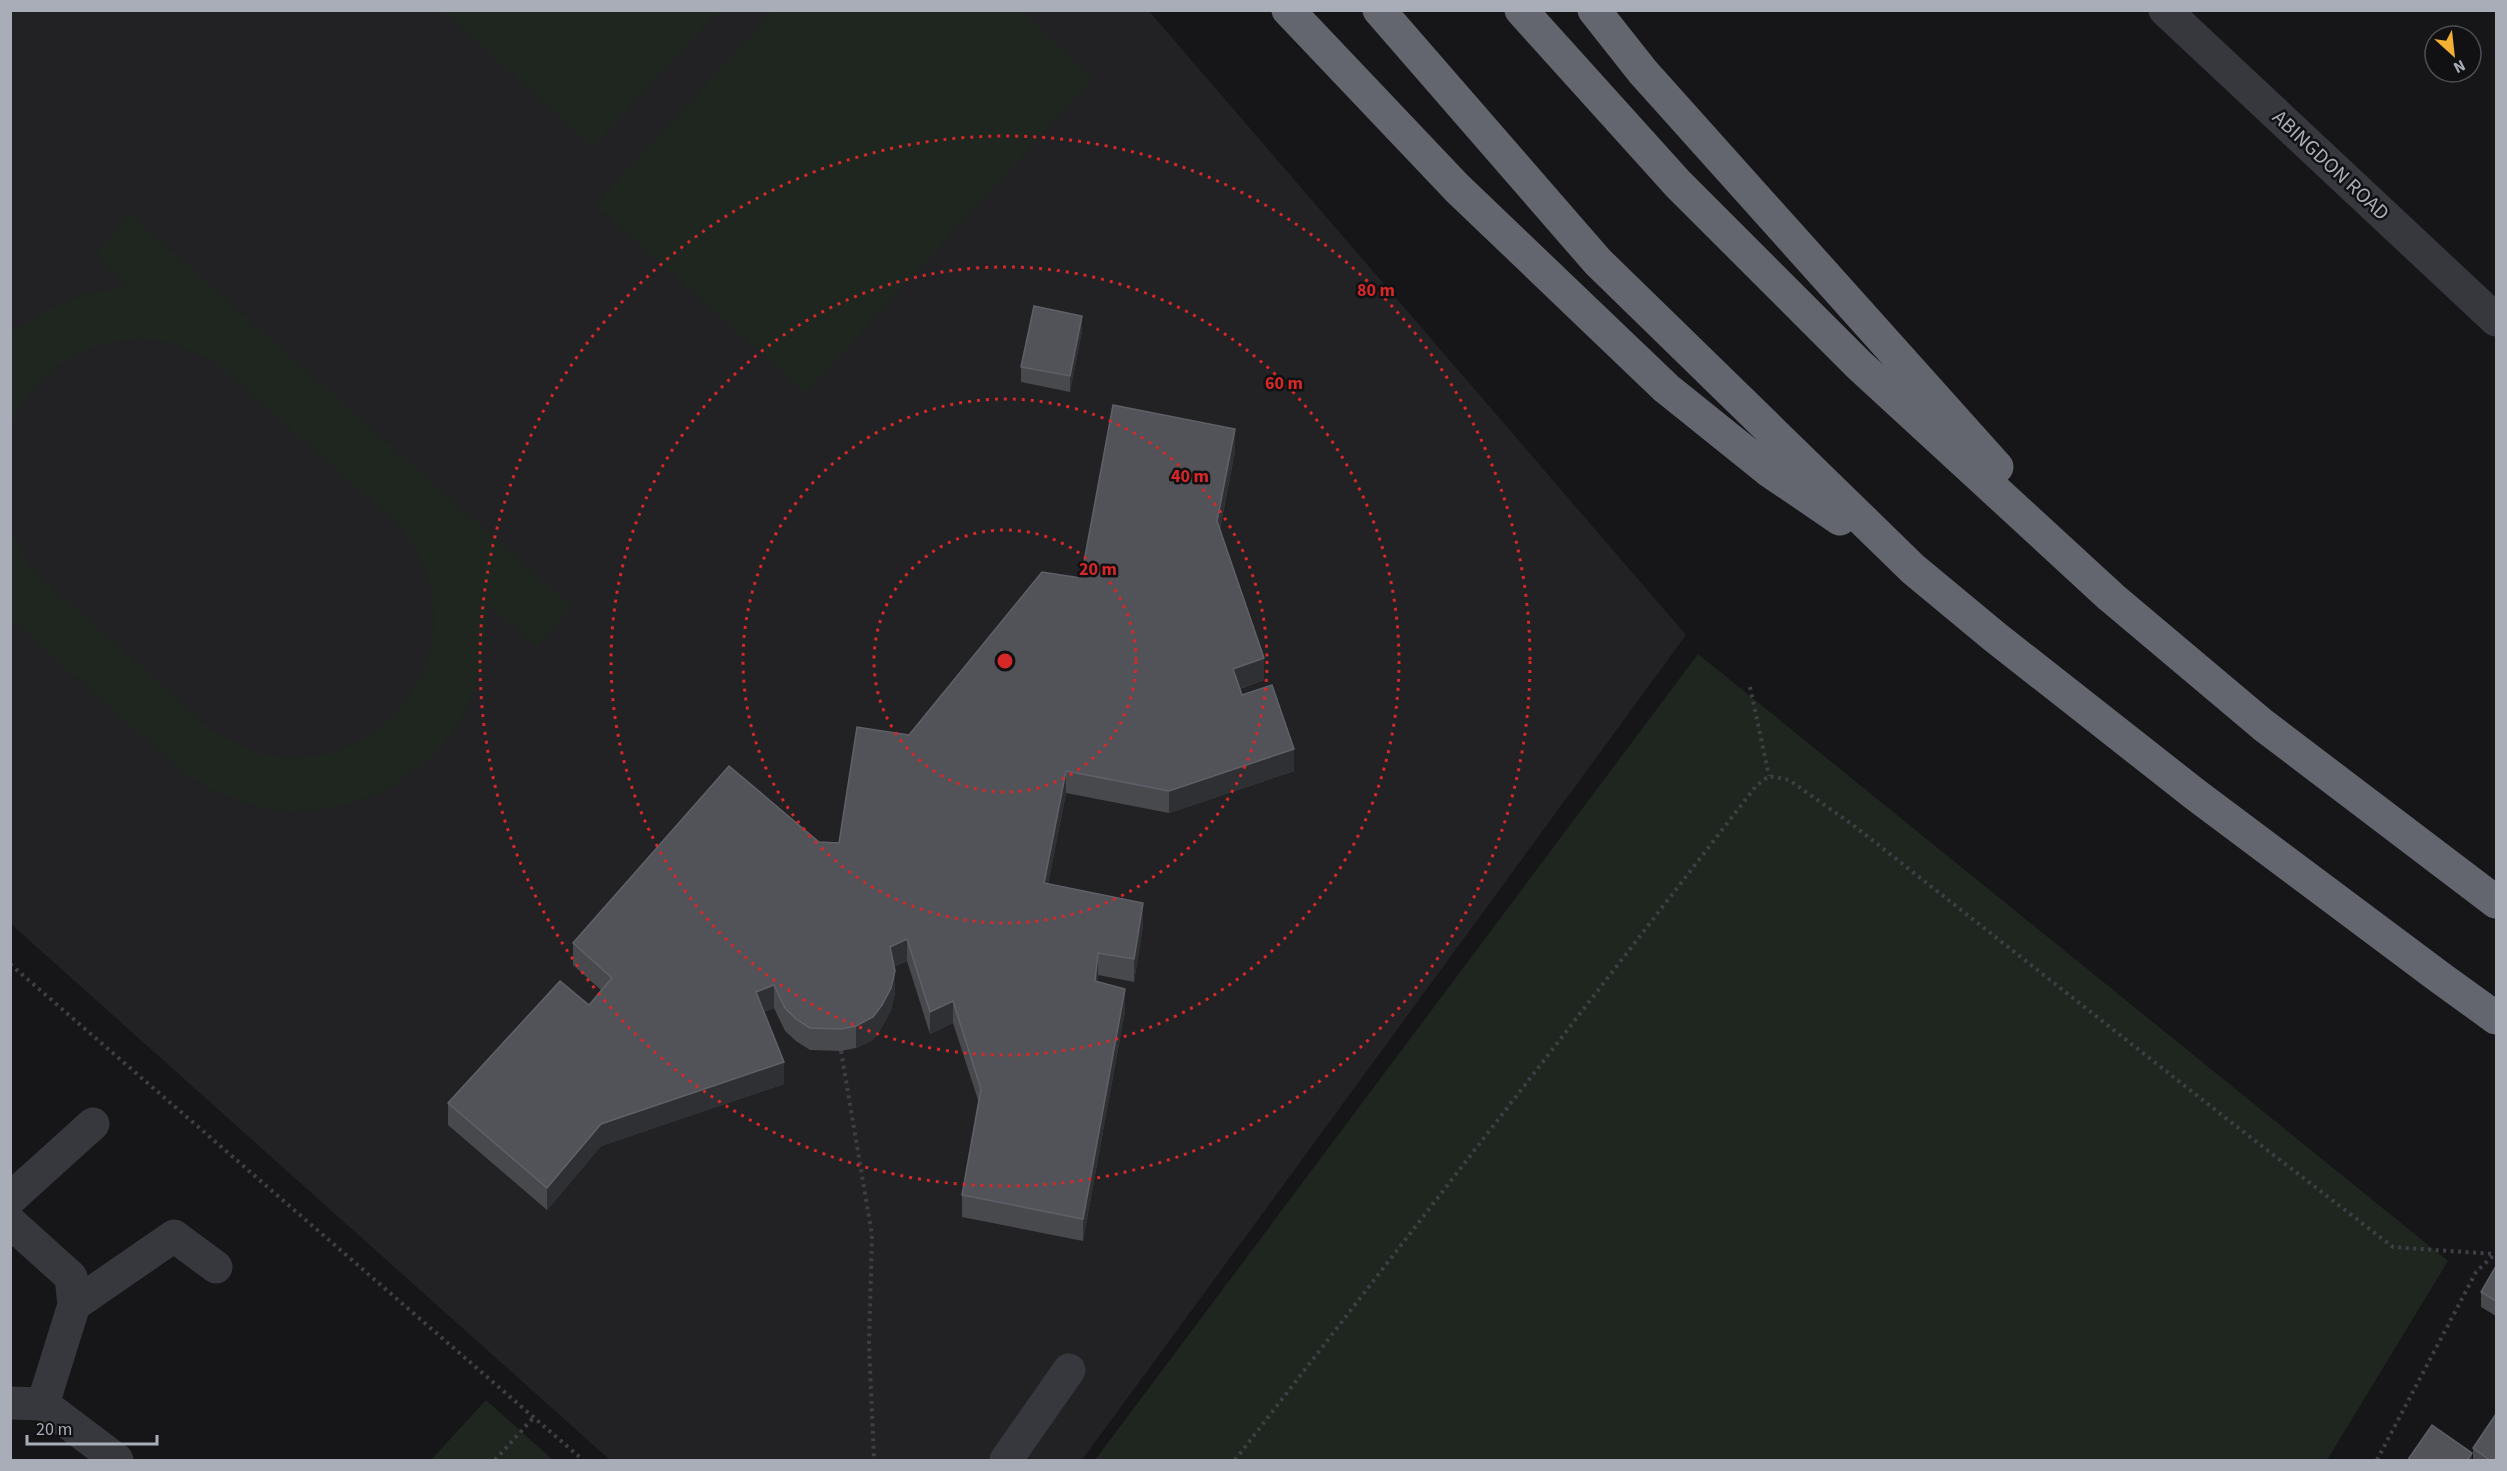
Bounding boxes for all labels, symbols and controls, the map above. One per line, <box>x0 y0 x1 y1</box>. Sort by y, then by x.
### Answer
north arrow <box>2423 24 2483 84</box>
text: N <box>2450 54 2469 79</box>
street label: ABINGDON ROAD <box>2266 103 2396 227</box>
text: 80 m <box>1357 278 1395 303</box>
text: 60 m <box>1265 371 1303 396</box>
text: 40 m <box>1171 464 1209 489</box>
text: 20 m <box>1079 557 1117 582</box>
centre of rings <box>995 651 1015 671</box>
scale bar <box>27 1408 158 1446</box>
text: 20 m <box>36 1417 72 1442</box>

